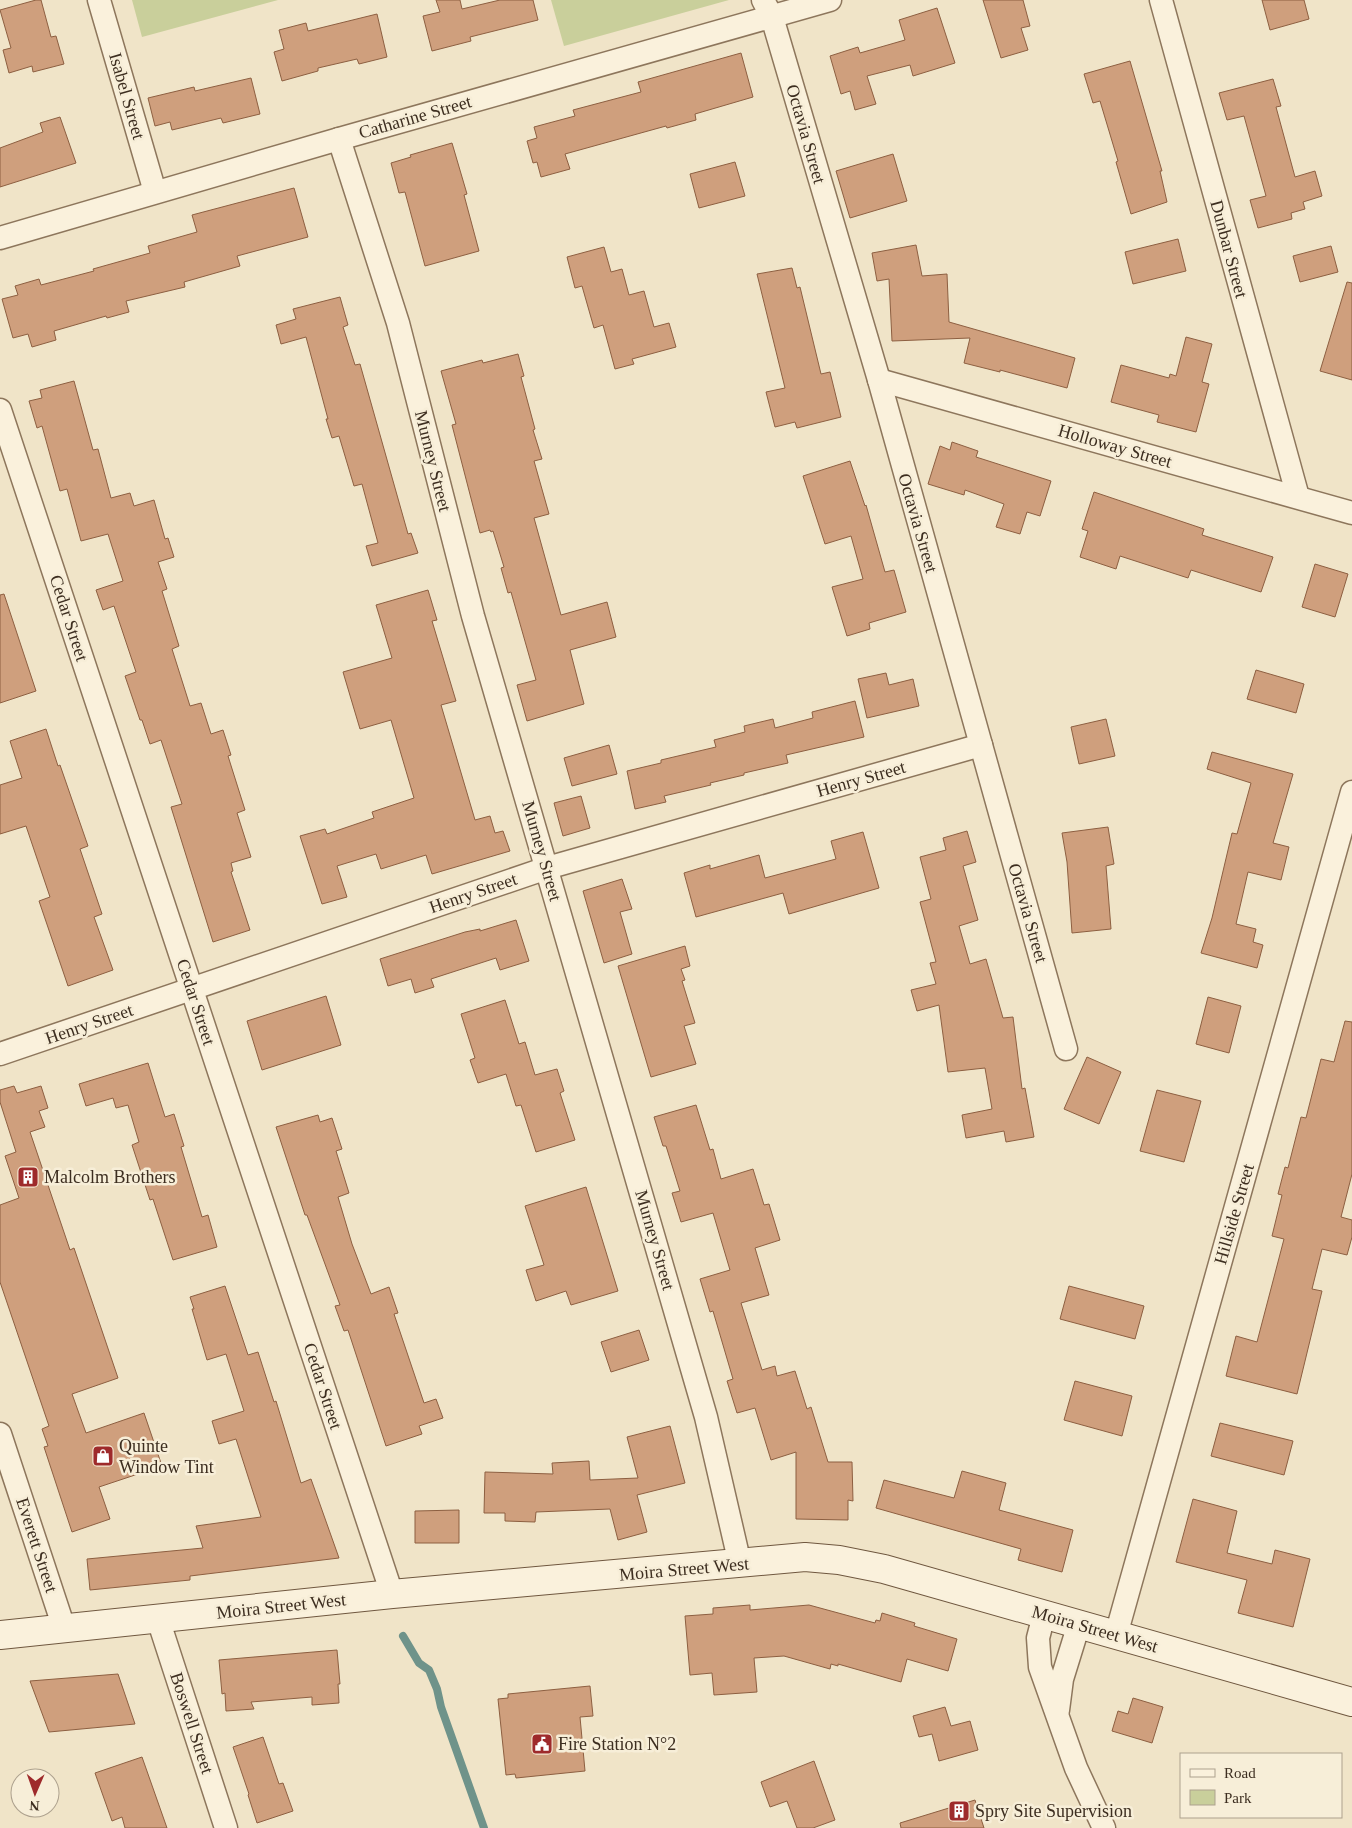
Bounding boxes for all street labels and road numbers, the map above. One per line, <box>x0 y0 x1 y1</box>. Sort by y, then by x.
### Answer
street label: Isabel Street <box>105 50 149 142</box>
street label: Octavia Street <box>782 82 830 186</box>
street label: Catharine Street <box>356 91 474 143</box>
street label: Dunbar Street <box>1206 198 1252 300</box>
street label: Murney Street <box>411 408 455 514</box>
street label: Holloway Street <box>1056 420 1174 472</box>
street label: Octavia Street <box>894 471 942 575</box>
street label: Cedar Street <box>46 572 92 664</box>
street label: Henry Street <box>814 757 908 801</box>
street label: Murney Street <box>518 799 566 903</box>
street label: Octavia Street <box>1004 861 1052 965</box>
street label: Henry Street <box>427 869 519 917</box>
street label: Cedar Street <box>173 956 219 1048</box>
street label: Henry Street <box>43 1000 135 1048</box>
street label: Hillside Street <box>1210 1162 1258 1266</box>
street label: Murney Street <box>631 1188 679 1292</box>
street label: Cedar Street <box>300 1340 346 1432</box>
street label: Everett Street <box>12 1495 62 1595</box>
street label: Moira Street West <box>618 1553 750 1585</box>
street label: Moira Street West <box>215 1589 347 1623</box>
street label: Moira Street West <box>1030 1601 1160 1657</box>
street label: Boswell Street <box>166 1670 218 1776</box>

